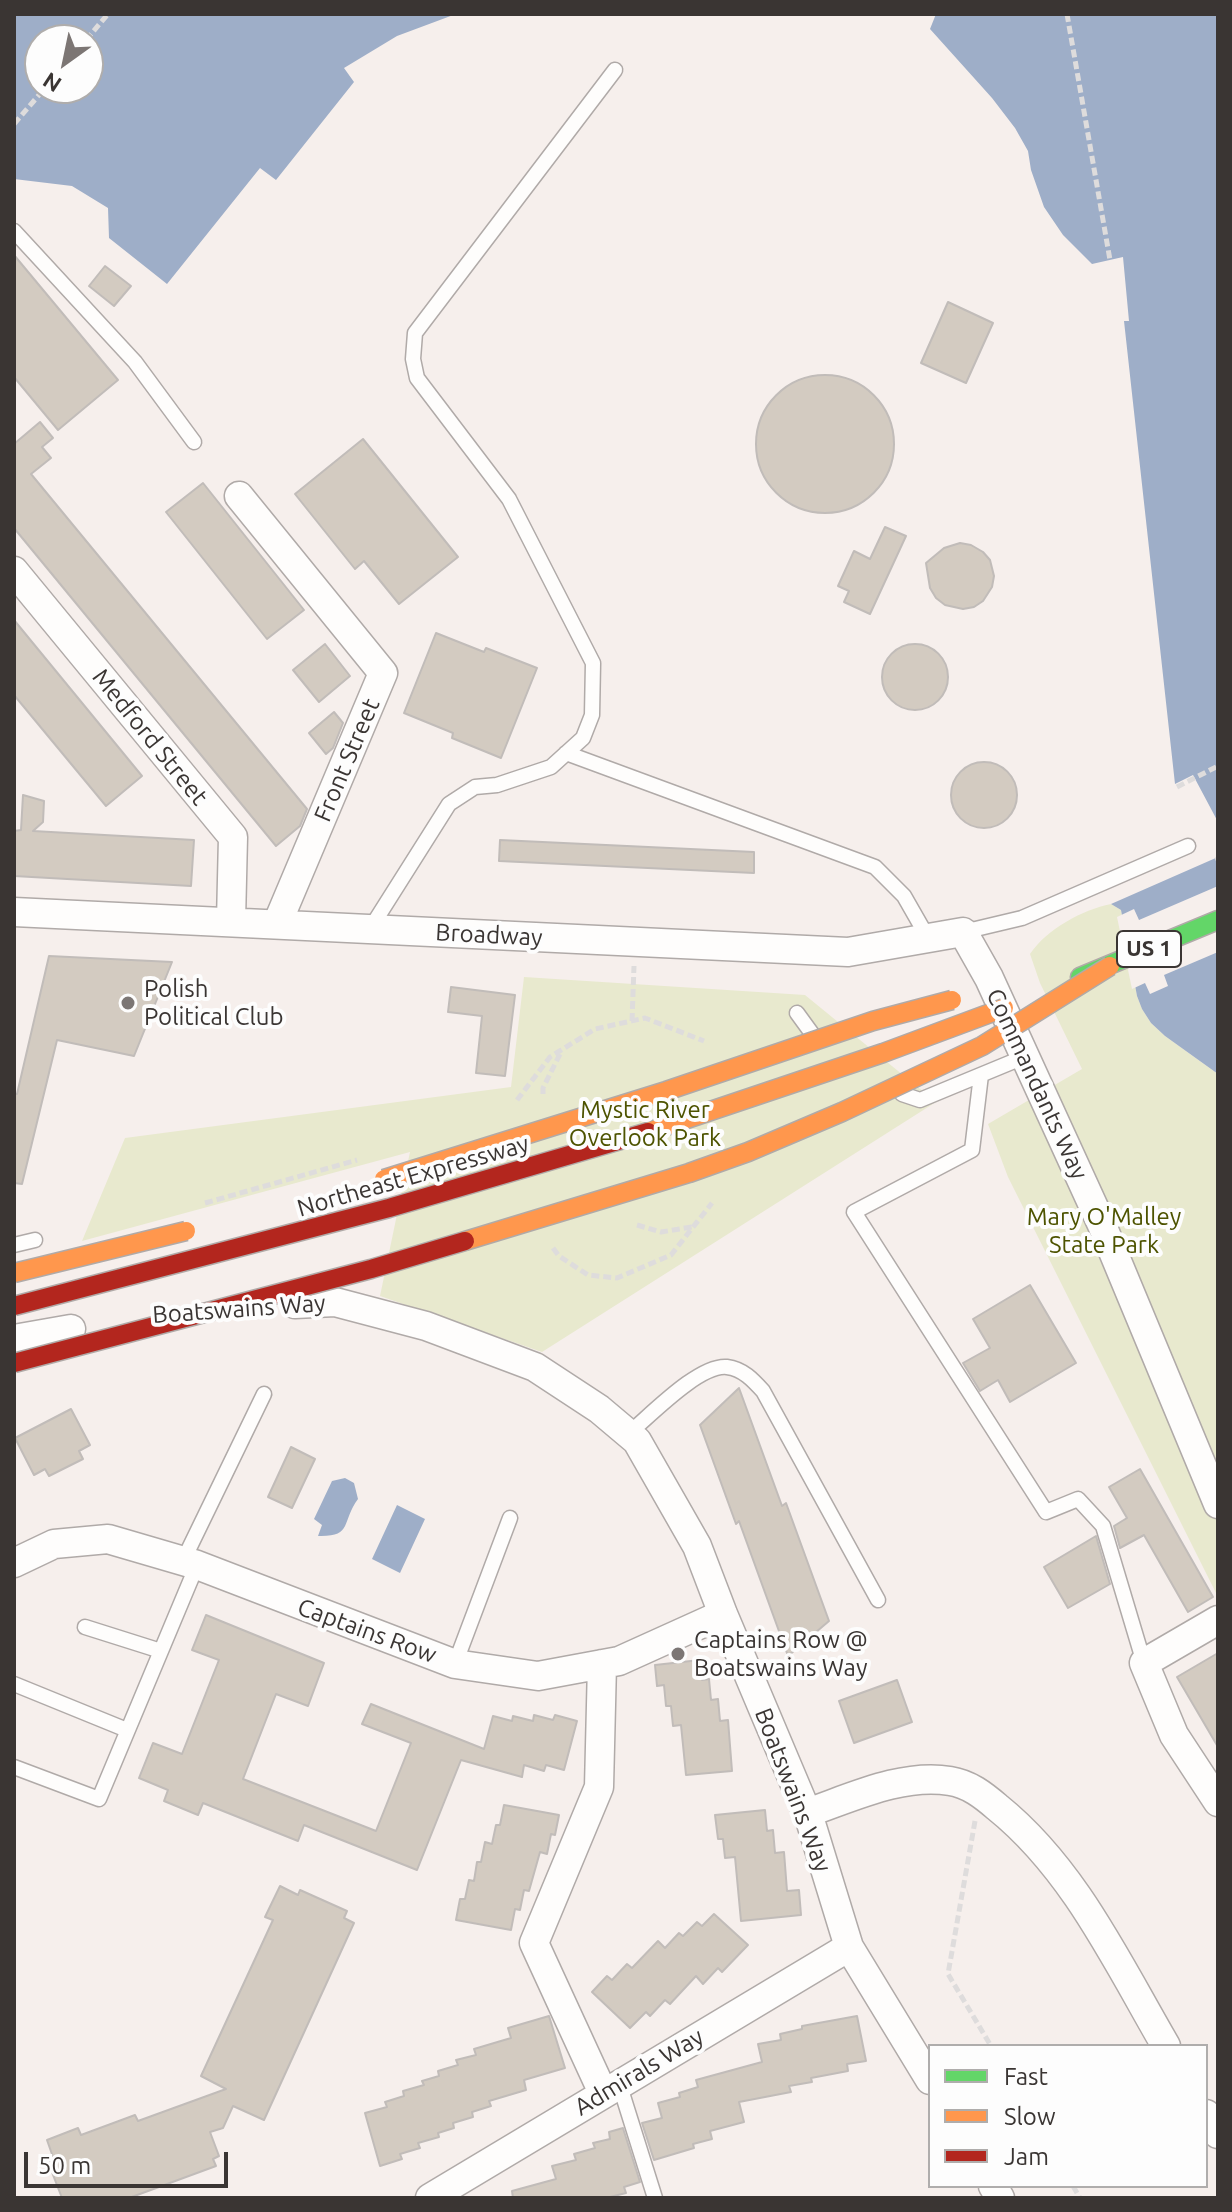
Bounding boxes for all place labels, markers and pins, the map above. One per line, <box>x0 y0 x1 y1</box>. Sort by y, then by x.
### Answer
place label: Polish Political Club <box>144 975 283 1031</box>
marker: Polish Political Club <box>119 994 137 1012</box>
place label: Captains Row @ Boatswains Way <box>694 1626 868 1682</box>
marker: Captains Row @ Boatswains Way <box>669 1645 687 1663</box>

